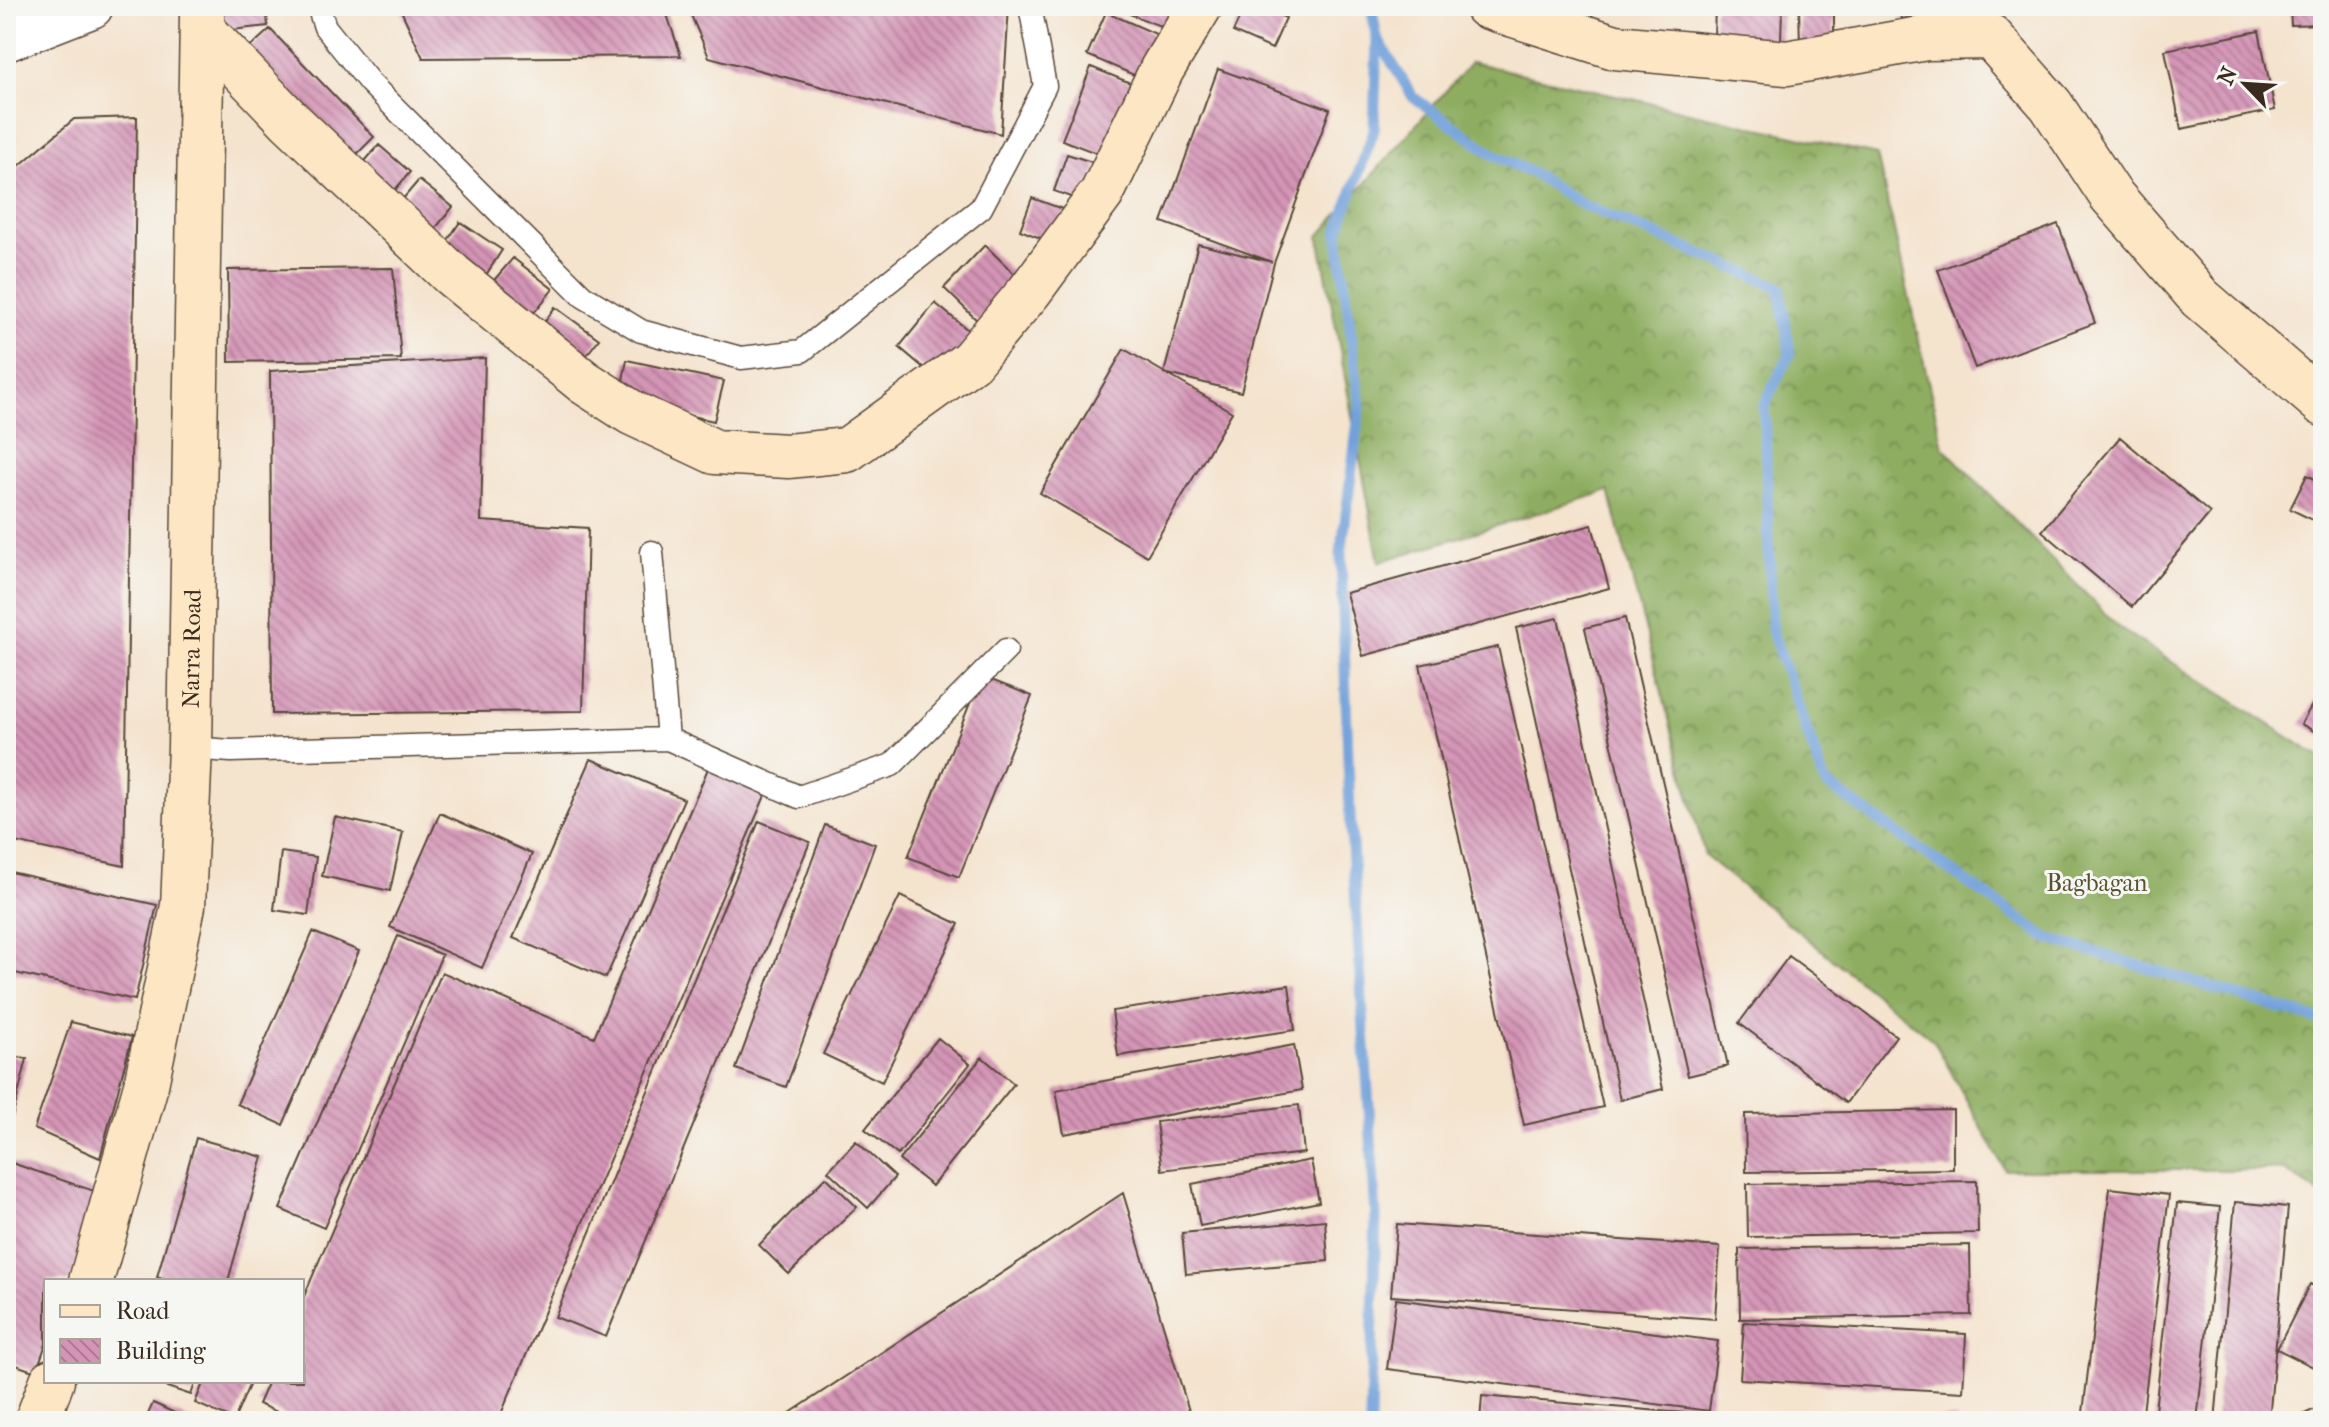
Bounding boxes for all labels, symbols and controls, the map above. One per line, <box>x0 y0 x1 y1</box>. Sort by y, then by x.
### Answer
north arrow <box>2205 44 2285 124</box>
text: N <box>2212 63 2243 89</box>
street label: Narra Road <box>177 588 207 708</box>
park label: Bagbagan <box>2046 869 2148 897</box>
legend <box>44 1279 304 1383</box>
text: Road <box>116 1297 170 1325</box>
text: Building <box>116 1337 207 1365</box>

